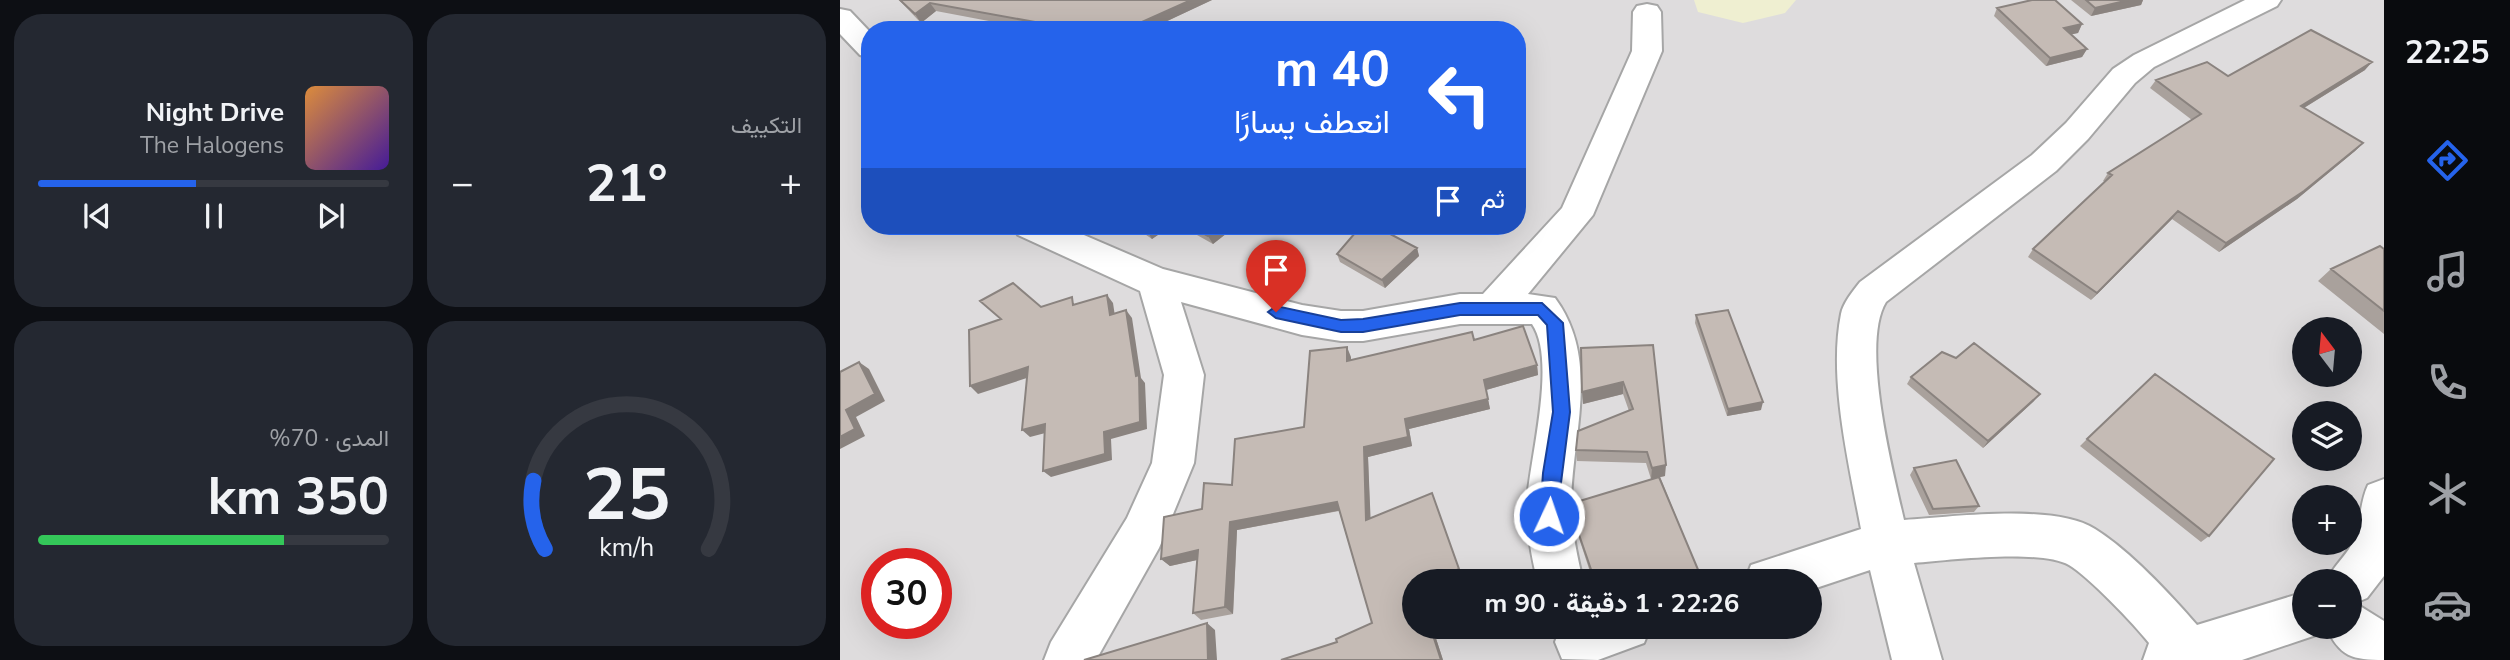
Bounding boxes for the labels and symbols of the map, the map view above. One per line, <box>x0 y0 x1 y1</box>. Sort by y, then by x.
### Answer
pin <box>1246 240 1306 312</box>
north arrow <box>2292 317 2362 387</box>
position arrow <box>1512 479 1586 553</box>
speed limit sign: 30 <box>861 548 952 639</box>

